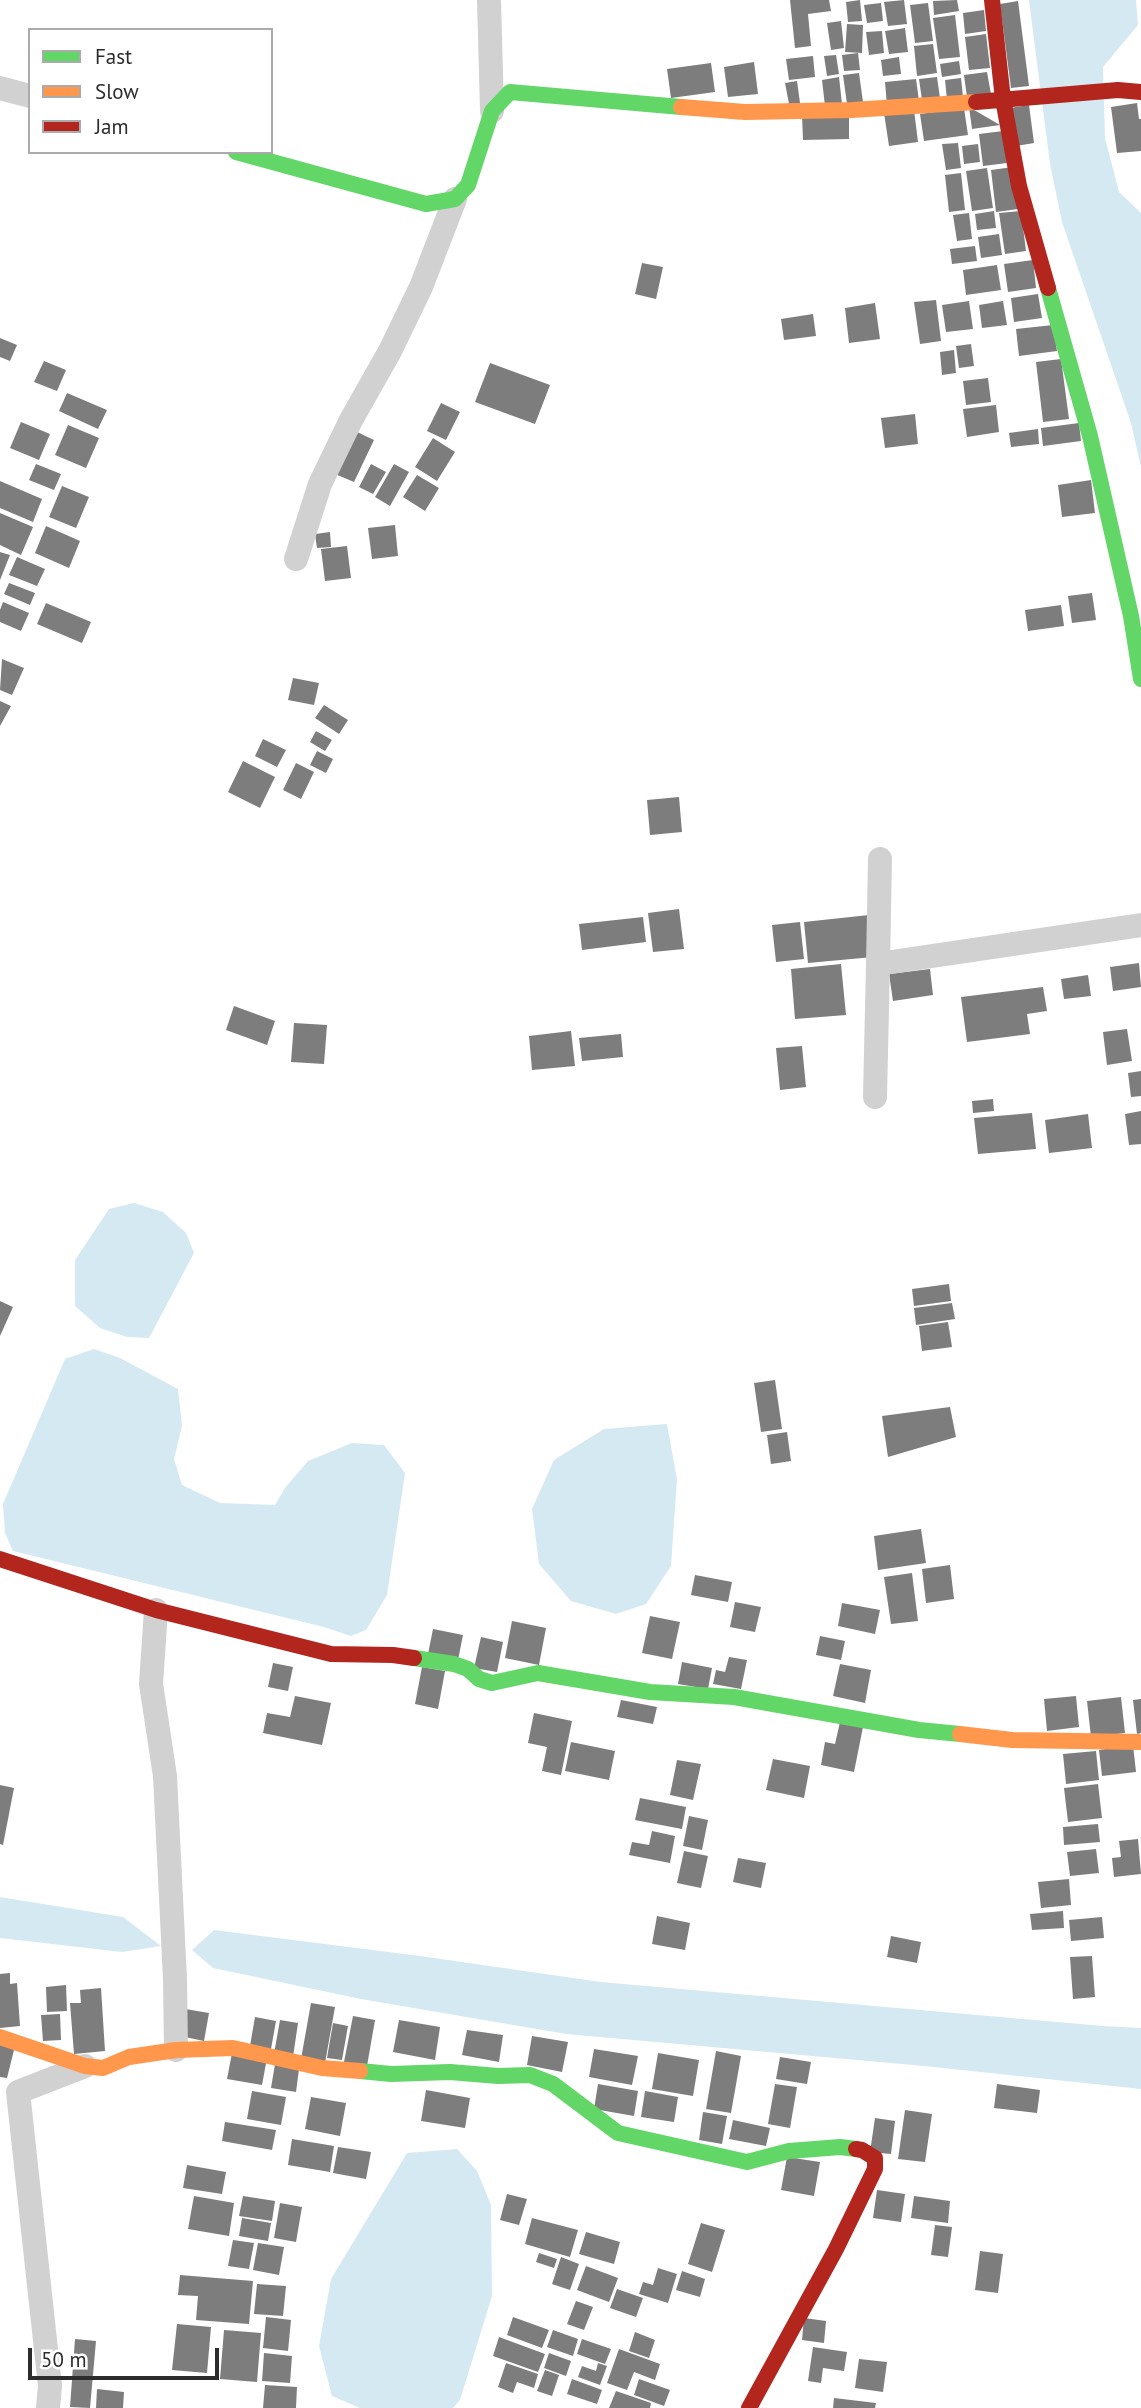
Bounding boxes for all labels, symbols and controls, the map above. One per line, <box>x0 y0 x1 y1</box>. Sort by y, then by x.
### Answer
legend <box>28 28 273 154</box>
text: Fast <box>95 43 132 70</box>
text: Slow <box>95 78 139 105</box>
text: Jam <box>95 113 129 140</box>
scale bar <box>32 2334 222 2378</box>
text: 50 m <box>41 2346 87 2373</box>

